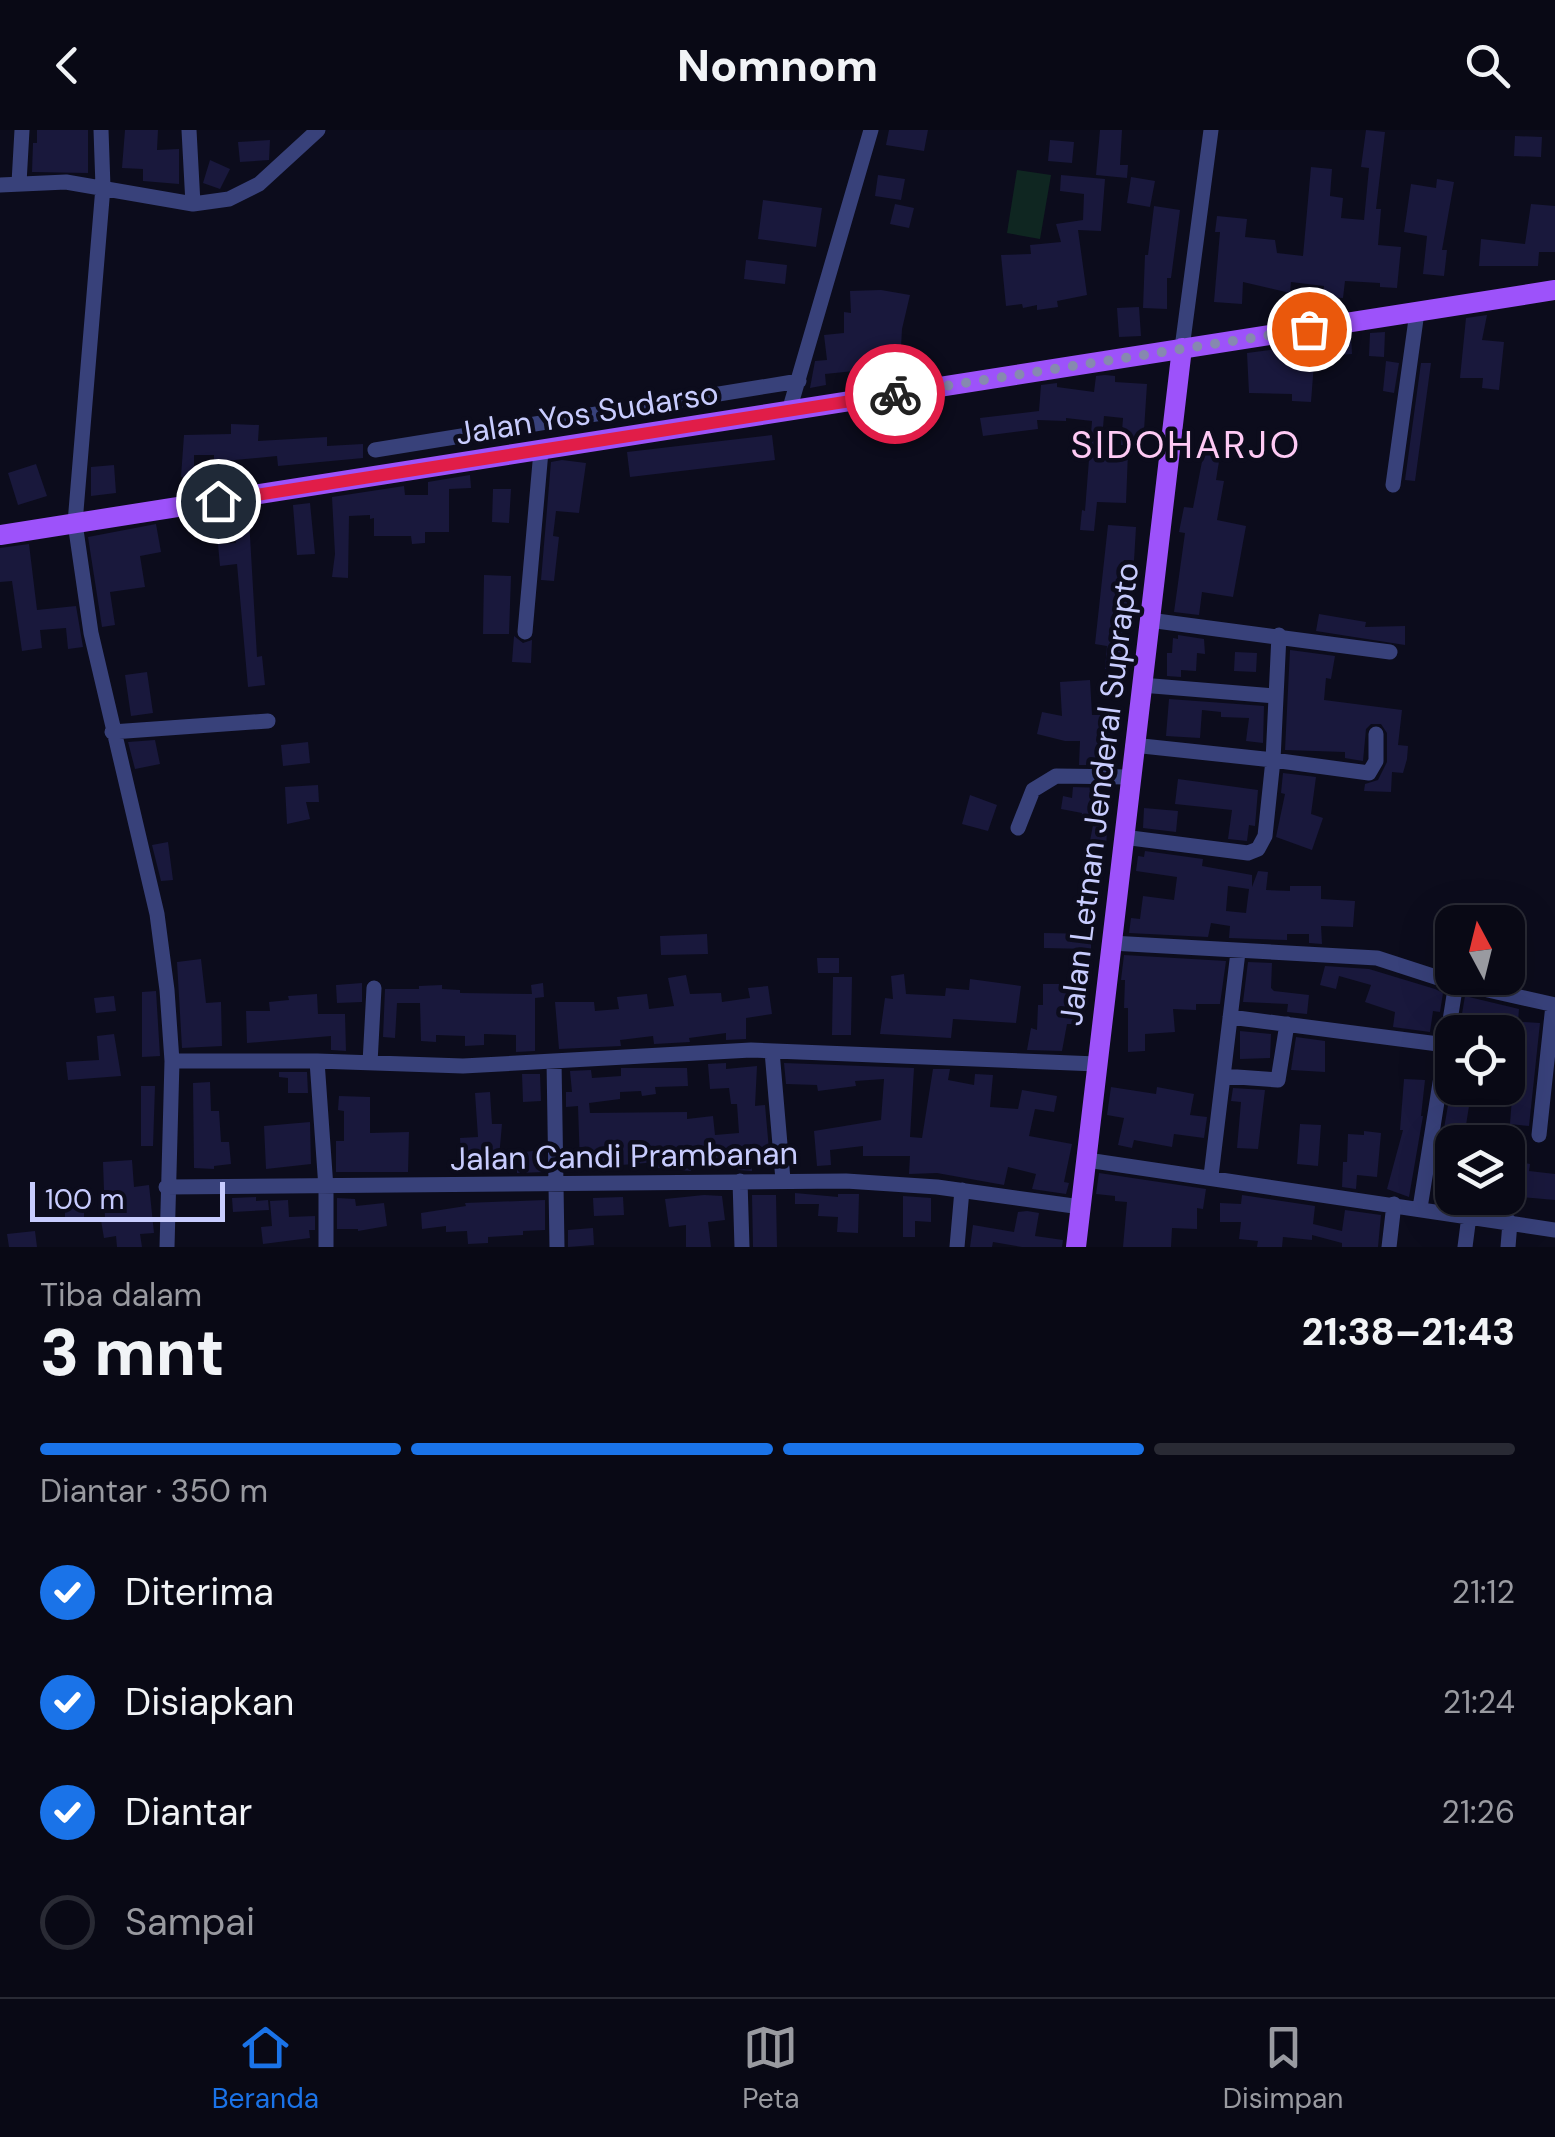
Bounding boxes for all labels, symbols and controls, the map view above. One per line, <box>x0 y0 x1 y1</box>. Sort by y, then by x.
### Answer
text: Nomnom <box>677 36 878 95</box>
icon: back <box>40 38 95 93</box>
icon: search <box>1460 38 1515 93</box>
pin <box>1267 287 1352 372</box>
icon: bag <box>1282 302 1337 357</box>
courier <box>845 344 945 444</box>
icon: bike <box>868 367 923 422</box>
street label: Jalan Yos Sudarso <box>453 371 721 455</box>
district label: SIDOHARJO <box>1070 420 1302 470</box>
pin <box>176 459 261 544</box>
icon: home <box>191 474 246 529</box>
street label: Jalan Letnan Jenderal Suprapto <box>1050 560 1148 1028</box>
north arrow <box>1435 905 1525 995</box>
map controls <box>1435 905 1525 1215</box>
button: locate <box>1435 1015 1525 1105</box>
button: layers <box>1435 1125 1525 1215</box>
street label: Jalan Candi Prambanan <box>450 1132 798 1180</box>
scale bar <box>30 1177 225 1222</box>
text: 100 m <box>45 1181 124 1218</box>
text: Tiba dalam <box>40 1274 202 1316</box>
text: 21:38–21:43 <box>1302 1307 1515 1357</box>
text: 3 mnt <box>40 1311 225 1395</box>
text: Diantar · 350 m <box>40 1470 268 1512</box>
icon: check <box>40 1565 95 1620</box>
text: Diterima <box>125 1567 274 1617</box>
text: 21:12 <box>1452 1571 1515 1613</box>
icon: check <box>40 1675 95 1730</box>
text: Disiapkan <box>125 1677 294 1727</box>
text: 21:24 <box>1443 1681 1515 1723</box>
icon: check <box>40 1785 95 1840</box>
text: Diantar <box>125 1787 252 1837</box>
text: 21:26 <box>1442 1791 1515 1833</box>
text: Sampai <box>125 1897 255 1947</box>
tab: Beranda <box>212 2020 319 2117</box>
tab: Peta <box>742 2020 799 2117</box>
tab: Disimpan <box>1223 2020 1343 2117</box>

